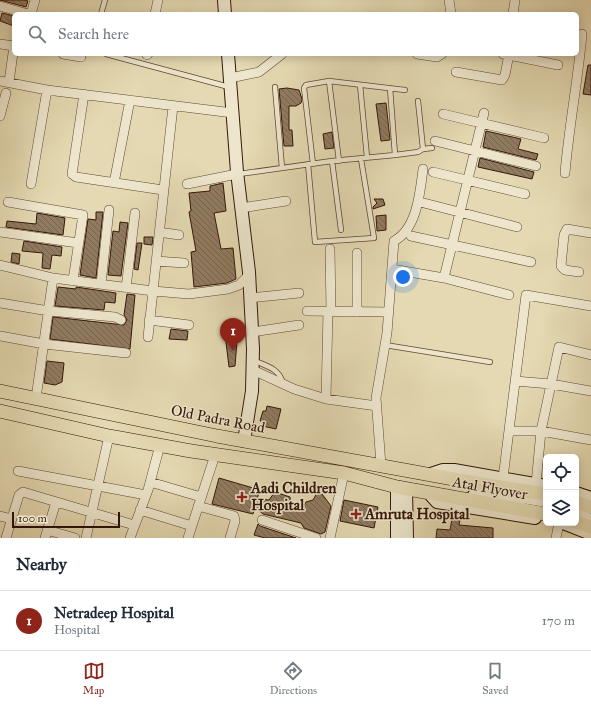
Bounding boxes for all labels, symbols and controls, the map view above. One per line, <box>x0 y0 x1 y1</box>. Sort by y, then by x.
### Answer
search box <box>12 12 579 56</box>
icon: search <box>26 23 48 45</box>
text: Search here <box>58 25 129 43</box>
your location <box>393 267 413 287</box>
pin: 1 <box>220 318 246 351</box>
street label: Old Padra Road <box>169 401 267 437</box>
map controls <box>543 454 579 526</box>
button: locate <box>543 454 579 490</box>
street label: Atal Flyover <box>450 472 529 504</box>
place label: Aadi Children Hospital <box>250 479 337 515</box>
button: layers <box>543 490 579 526</box>
marker: Aadi Children Hospital <box>236 491 248 503</box>
place label: Amruta Hospital <box>364 505 470 524</box>
marker: Amruta Hospital <box>350 508 362 520</box>
scale bar <box>12 510 120 529</box>
text: 100 m <box>18 512 47 525</box>
text: Nearby <box>16 554 67 575</box>
text: Netradeep Hospital <box>54 604 174 622</box>
text: 1 <box>26 613 32 629</box>
text: 170 m <box>542 613 575 629</box>
text: Hospital <box>54 622 100 638</box>
tab: Map <box>83 660 105 697</box>
tab: Directions <box>270 660 317 697</box>
tab: Saved <box>482 660 508 697</box>

